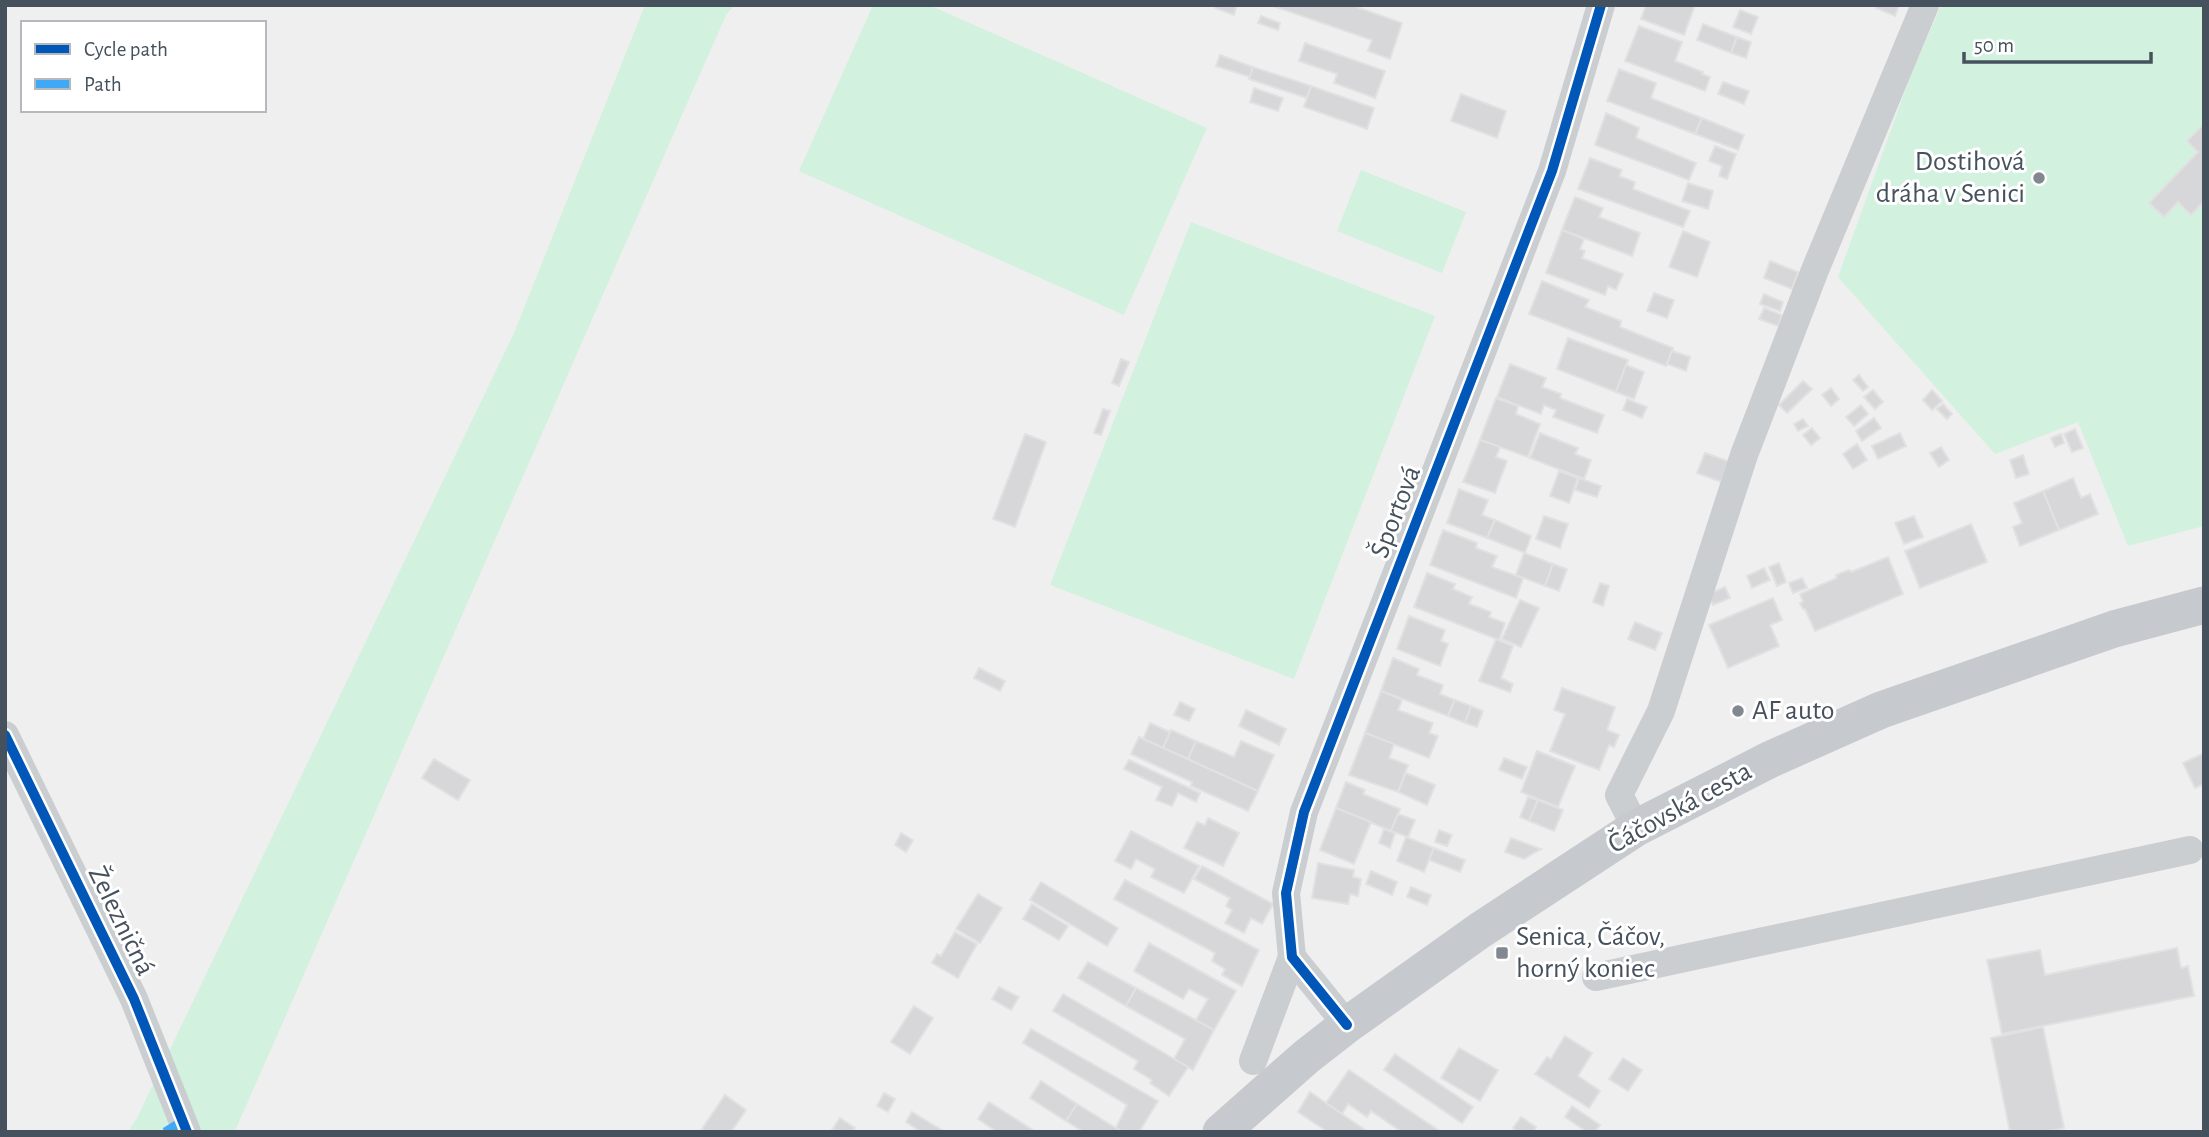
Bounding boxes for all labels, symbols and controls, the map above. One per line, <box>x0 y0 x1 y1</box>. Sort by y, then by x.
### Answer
legend <box>21 21 266 112</box>
scale bar <box>1964 21 2151 65</box>
text: 50 m <box>1974 35 2014 56</box>
text: Cycle path <box>84 39 168 60</box>
text: Path <box>84 74 122 95</box>
place label: Dostihová dráha v Senici <box>1876 148 2025 208</box>
marker: Dostihová dráha v Senici <box>2031 170 2047 186</box>
street label: Športová <box>1364 461 1426 562</box>
place label: AF auto <box>1752 697 1834 725</box>
marker: AF auto <box>1730 703 1746 719</box>
street label: Čáčovská cesta <box>1602 755 1757 859</box>
street label: Železničná <box>83 861 161 980</box>
place label: Senica, Čáčov, horný koniec <box>1516 921 1665 983</box>
marker: Senica, Čáčov, horný koniec <box>1494 945 1510 961</box>

